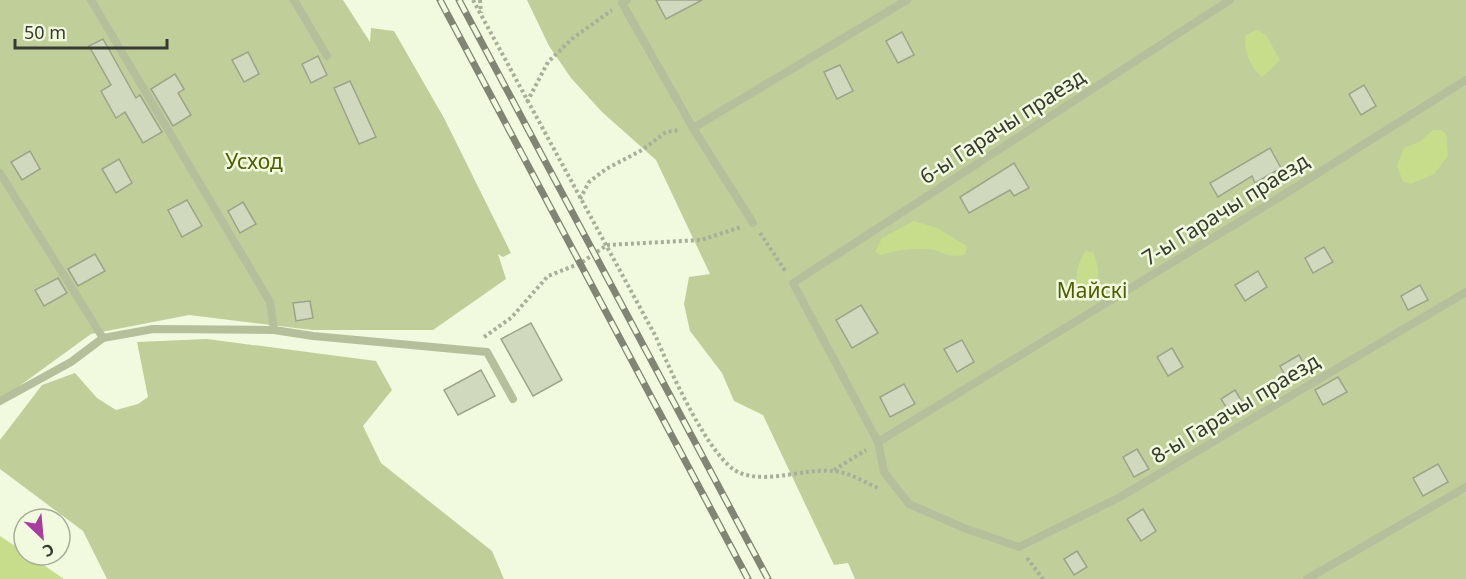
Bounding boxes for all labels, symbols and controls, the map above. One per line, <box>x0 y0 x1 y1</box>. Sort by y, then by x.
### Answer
scale bar <box>15 12 166 50</box>
text: 50 m <box>24 20 66 44</box>
street label: 6-ы Гарачы праезд <box>914 62 1090 190</box>
street label: 7-ы Гарачы праезд <box>1136 146 1314 272</box>
park label: Усход <box>225 147 283 175</box>
park label: Майскі <box>1057 276 1127 304</box>
street label: 8-ы Гарачы праезд <box>1146 347 1325 469</box>
north arrow <box>12 507 72 567</box>
text: С <box>39 538 58 563</box>

